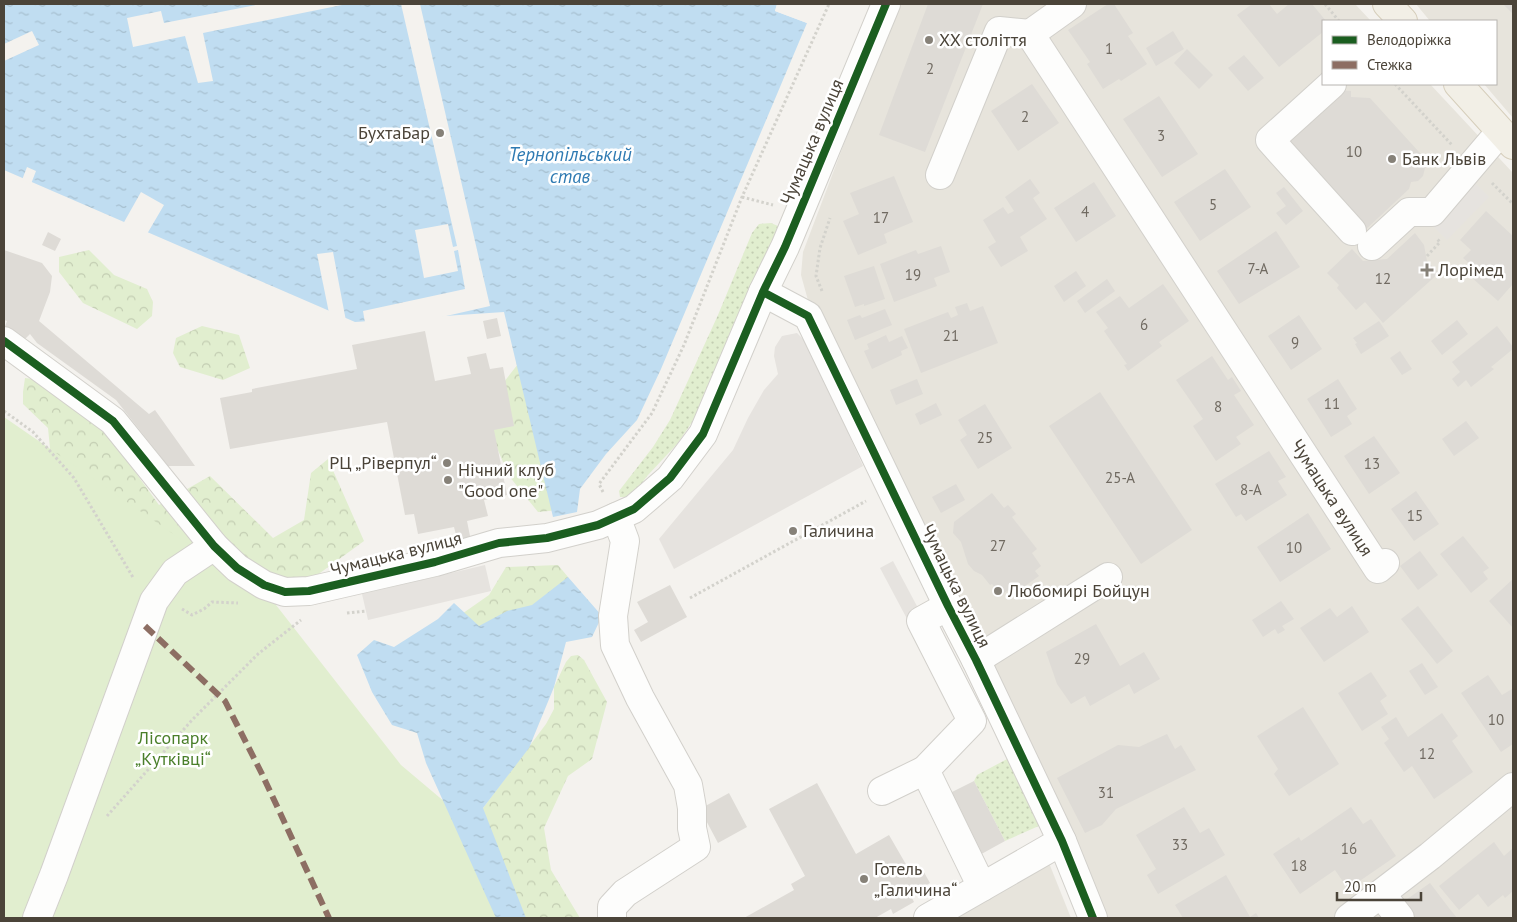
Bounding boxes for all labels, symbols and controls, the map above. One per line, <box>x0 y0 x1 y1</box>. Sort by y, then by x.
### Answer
legend <box>1322 20 1497 85</box>
place label: ХХ століття <box>939 28 1027 51</box>
text: Велодоріжка <box>1367 30 1451 49</box>
marker: ХХ століття <box>923 34 935 46</box>
house number: 1 <box>1105 39 1113 58</box>
text: Стежка <box>1367 55 1412 74</box>
house number: 2 <box>926 59 934 78</box>
street label: Чумацька вулиця <box>775 75 848 208</box>
house number: 2 <box>1021 107 1029 126</box>
place label: БухтаБар <box>358 121 430 144</box>
house number: 3 <box>1157 126 1165 145</box>
marker: БухтаБар <box>434 127 446 139</box>
water label: Тернопільський став <box>508 142 632 188</box>
house number: 10 <box>1346 142 1362 161</box>
place label: Банк Львів <box>1402 147 1486 170</box>
marker: Банк Львів <box>1386 153 1398 165</box>
house number: 5 <box>1209 195 1217 214</box>
house number: 4 <box>1081 202 1089 221</box>
house number: 17 <box>873 208 889 227</box>
place label: Лорімед <box>1437 258 1504 281</box>
house number: 7-А <box>1248 259 1269 278</box>
marker: Лорімед <box>1420 263 1434 277</box>
house number: 19 <box>905 265 921 284</box>
house number: 12 <box>1375 269 1391 288</box>
house number: 6 <box>1140 315 1148 334</box>
house number: 21 <box>943 326 959 345</box>
house number: 9 <box>1291 333 1299 352</box>
house number: 11 <box>1324 394 1340 413</box>
house number: 8 <box>1214 397 1222 416</box>
house number: 25 <box>977 428 993 447</box>
street label: Чумацька вулиця <box>1286 435 1379 560</box>
place label: РЦ „Ріверпул“ <box>329 451 437 474</box>
house number: 13 <box>1364 454 1380 473</box>
marker: РЦ „Ріверпул“ <box>441 457 453 469</box>
place label: Нічний клуб "Good one" <box>458 458 554 502</box>
house number: 25-А <box>1105 468 1135 487</box>
marker: Нічний клуб "Good one" <box>442 474 454 486</box>
house number: 8-А <box>1240 480 1262 499</box>
house number: 15 <box>1407 506 1423 525</box>
place label: Галичина <box>803 519 874 542</box>
street label: Чумацька вулиця <box>917 520 996 651</box>
marker: Галичина <box>787 525 799 537</box>
street label: Чумацька вулиця <box>328 526 464 581</box>
house number: 27 <box>990 536 1006 555</box>
house number: 10 <box>1286 538 1302 557</box>
place label: Любомирі Бойцун <box>1007 579 1150 602</box>
marker: Любомирі Бойцун <box>992 585 1004 597</box>
house number: 29 <box>1074 649 1090 668</box>
house number: 10 <box>1488 710 1504 729</box>
park label: Лісопарк „Кутківці“ <box>135 726 211 770</box>
house number: 12 <box>1419 744 1435 763</box>
house number: 31 <box>1098 783 1114 802</box>
house number: 33 <box>1172 835 1188 854</box>
house number: 16 <box>1341 839 1357 858</box>
house number: 18 <box>1291 856 1307 875</box>
place label: Готель „Галичина“ <box>874 857 957 901</box>
scale bar <box>1337 870 1421 902</box>
marker: Готель „Галичина“ <box>858 873 870 885</box>
text: 20 m <box>1344 877 1377 896</box>

